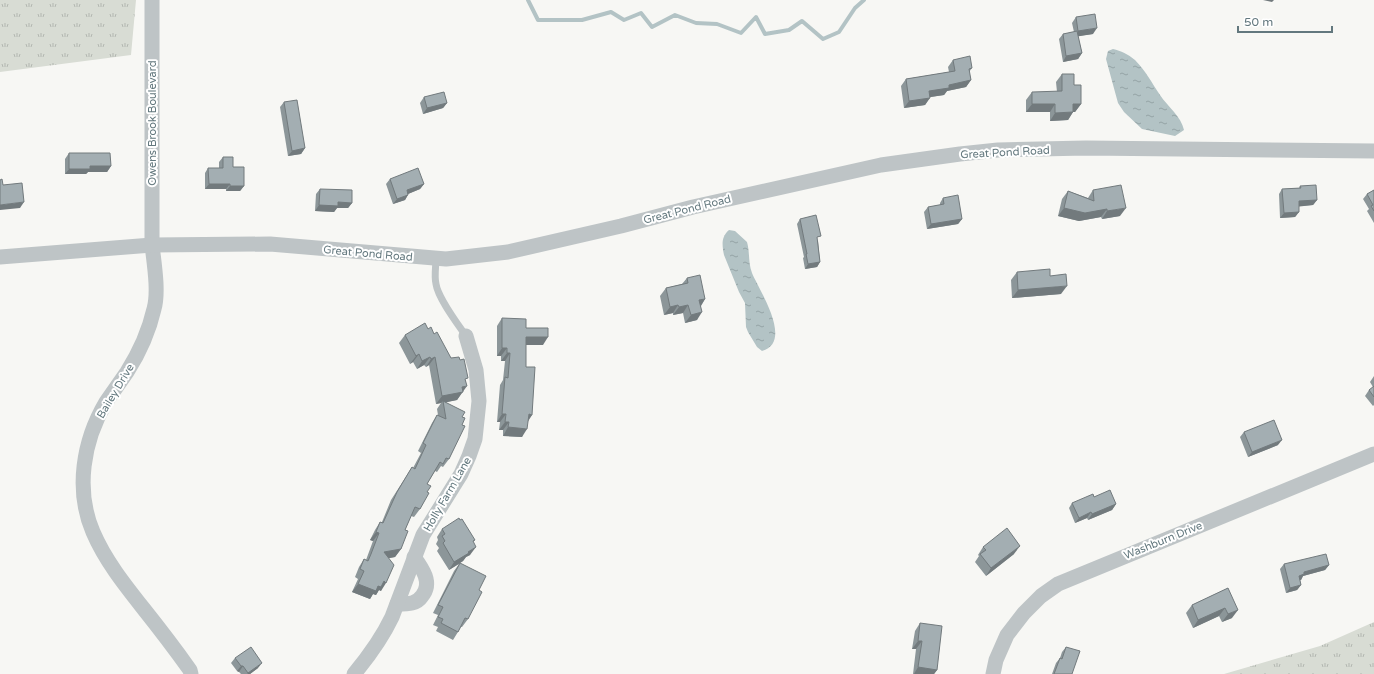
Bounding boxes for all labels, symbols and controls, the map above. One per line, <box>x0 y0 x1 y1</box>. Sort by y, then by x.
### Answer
scale bar <box>1238 8 1332 34</box>
text: 50 m <box>1244 15 1273 29</box>
street label: Owens Brook Boulevard <box>146 60 159 186</box>
street label: Great Pond Road <box>960 144 1050 161</box>
street label: Great Pond Road <box>642 192 732 227</box>
street label: Great Pond Road <box>323 243 413 264</box>
street label: Bailey Drive <box>94 362 137 421</box>
street label: Holly Farm Lane <box>421 455 474 534</box>
street label: Washburn Drive <box>1122 519 1204 562</box>

